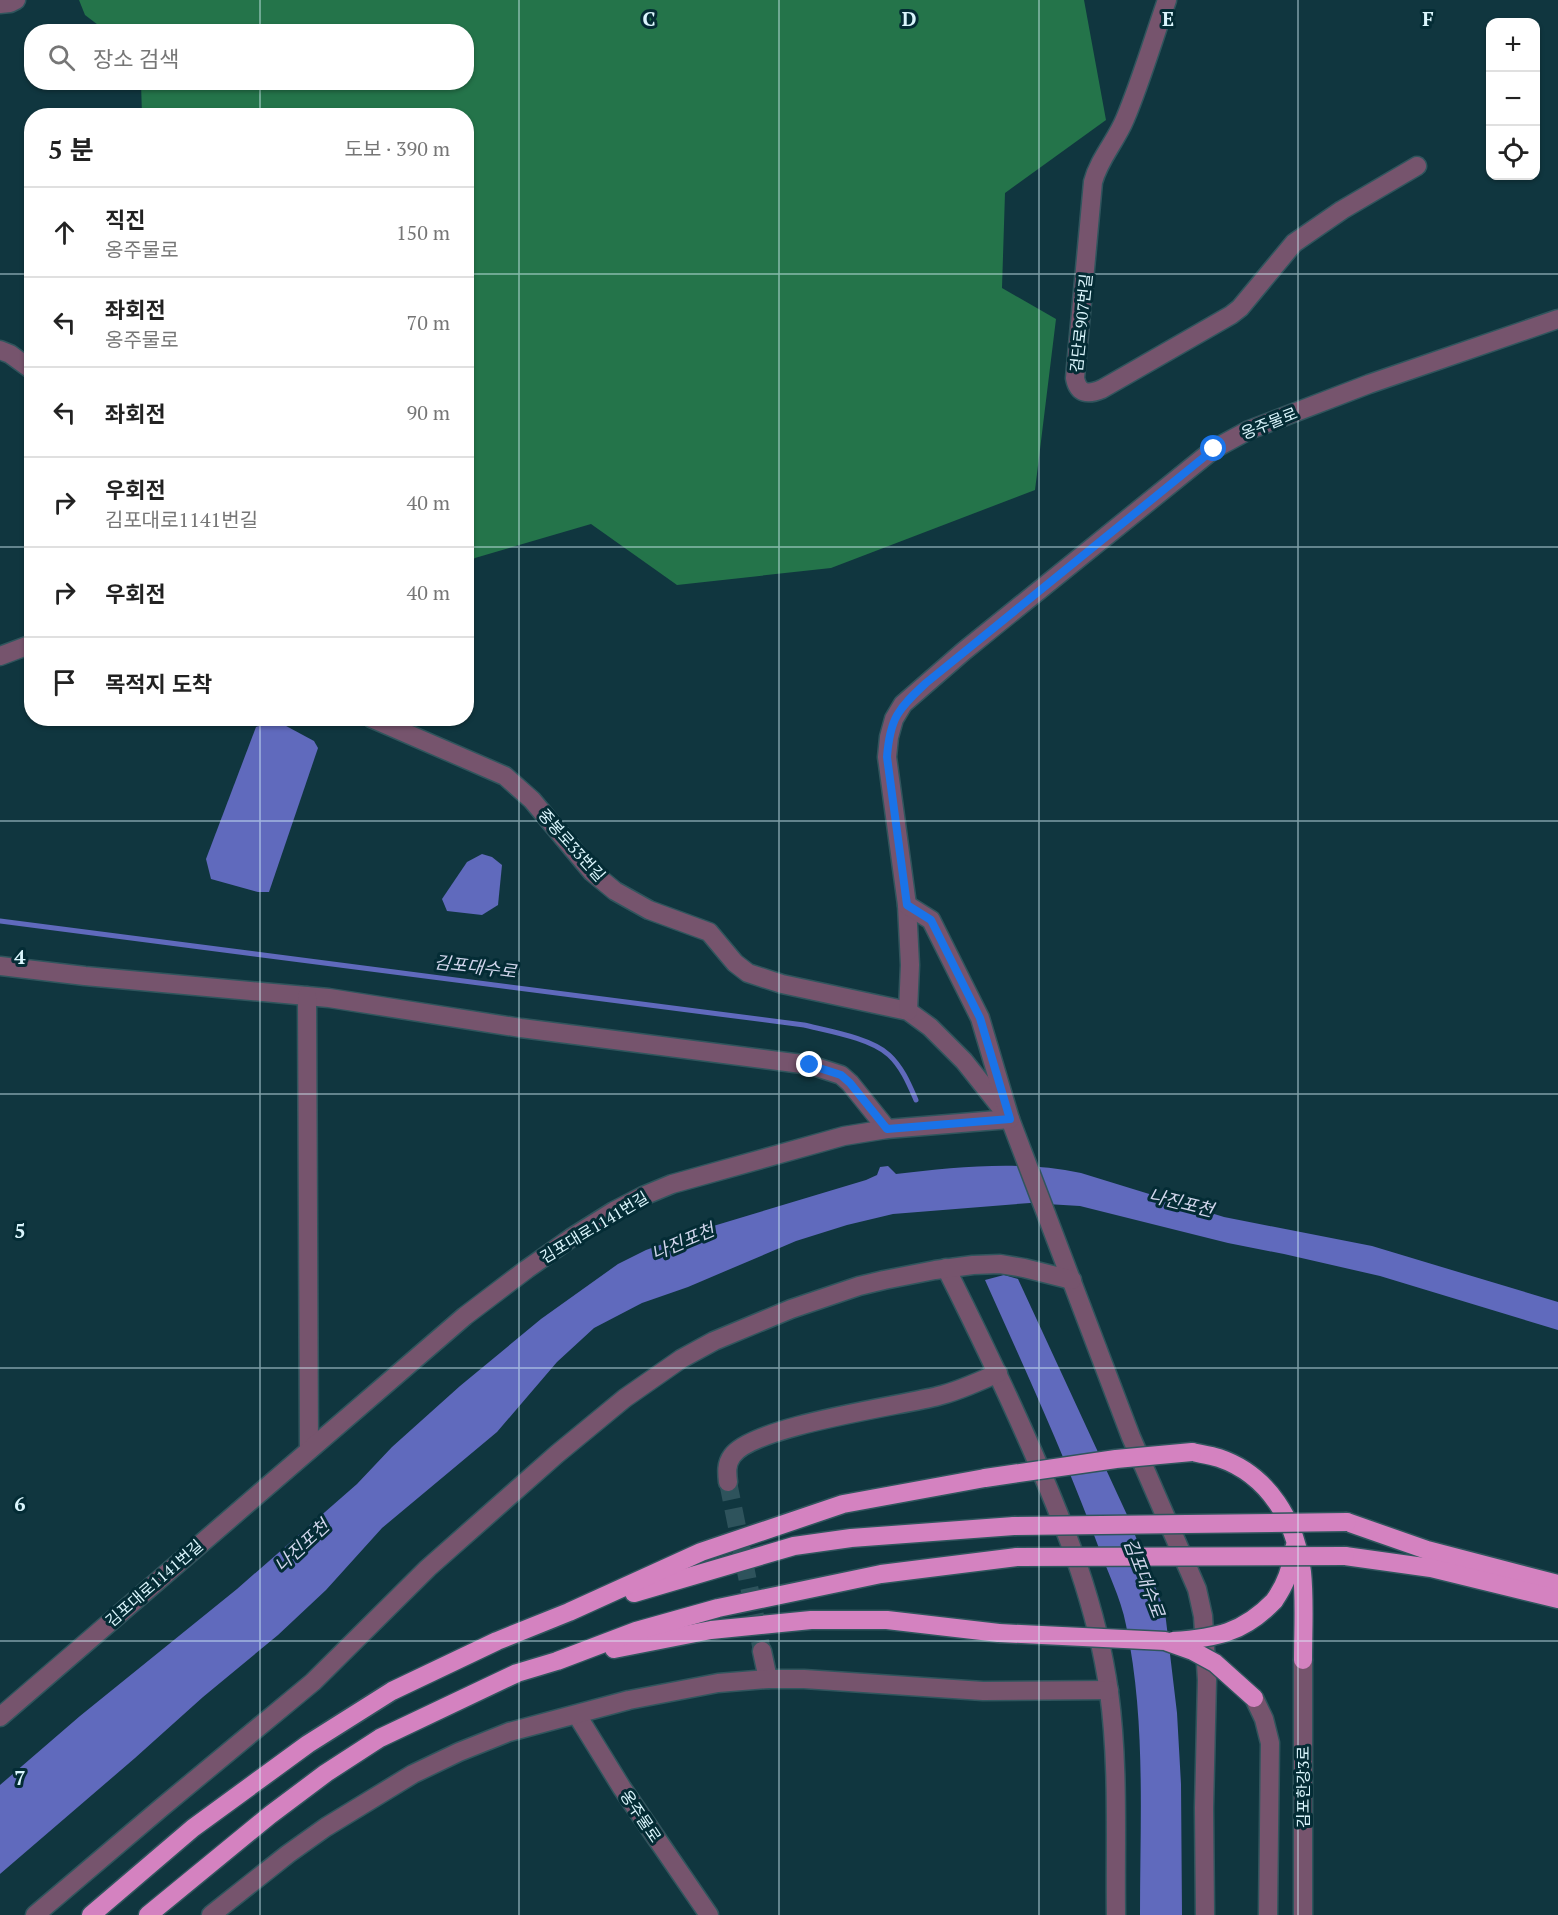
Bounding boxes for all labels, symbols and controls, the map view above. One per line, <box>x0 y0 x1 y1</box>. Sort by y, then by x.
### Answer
text: C <box>642 5 656 32</box>
text: D <box>902 5 916 32</box>
text: E <box>1162 5 1174 32</box>
text: F <box>1422 5 1434 32</box>
map controls <box>1486 18 1540 180</box>
button: + <box>1486 18 1540 72</box>
search box <box>24 24 474 90</box>
icon: search <box>45 41 78 74</box>
text: 장소 검색 <box>93 44 179 73</box>
button: − <box>1486 72 1540 126</box>
button: locate <box>1486 126 1540 180</box>
text: 5 분 <box>48 132 94 166</box>
text: 도보 · 390 m <box>345 135 450 162</box>
text: 직진 <box>105 205 145 234</box>
icon: ahead <box>48 216 81 249</box>
text: 150 m <box>396 219 450 246</box>
text: 옹주물로 <box>105 236 179 263</box>
street label: 검단로907번길 <box>1065 273 1097 373</box>
text: 좌회전 <box>105 295 166 324</box>
icon: left <box>48 306 81 339</box>
text: 70 m <box>407 309 450 336</box>
text: 옹주물로 <box>105 326 179 353</box>
icon: left <box>48 396 81 429</box>
text: 좌회전 <box>105 399 166 428</box>
text: 90 m <box>407 399 450 426</box>
street label: 옹주물로 <box>1238 402 1301 444</box>
route start <box>1200 435 1226 461</box>
text: 우회전 <box>105 475 166 504</box>
icon: right <box>48 486 81 519</box>
text: 40 m <box>407 489 450 516</box>
text: 김포대로1141번길 <box>105 506 258 533</box>
icon: right <box>48 576 81 609</box>
text: 우회전 <box>105 579 166 608</box>
text: 40 m <box>407 579 450 606</box>
icon: arrive <box>48 666 81 699</box>
text: 목적지 도착 <box>105 669 212 698</box>
street label: 중봉로33번길 <box>533 804 611 886</box>
text: 4 <box>14 943 26 970</box>
water label: 김포대수로 <box>433 949 519 983</box>
route end <box>796 1051 822 1077</box>
water label: 나진포천 <box>1146 1182 1219 1222</box>
street label: 김포대로1141번길 <box>536 1186 652 1268</box>
water label: 나진포천 <box>647 1216 720 1265</box>
text: 5 <box>14 1217 26 1244</box>
text: 6 <box>14 1490 26 1517</box>
water label: 나진포천 <box>269 1512 336 1577</box>
street label: 김포대로1141번길 <box>101 1535 207 1631</box>
water label: 김포대수로 <box>1119 1535 1171 1622</box>
street label: 김포한강3로 <box>1292 1746 1314 1828</box>
text: 7 <box>14 1764 26 1791</box>
street label: 옹주물로 <box>615 1785 667 1847</box>

